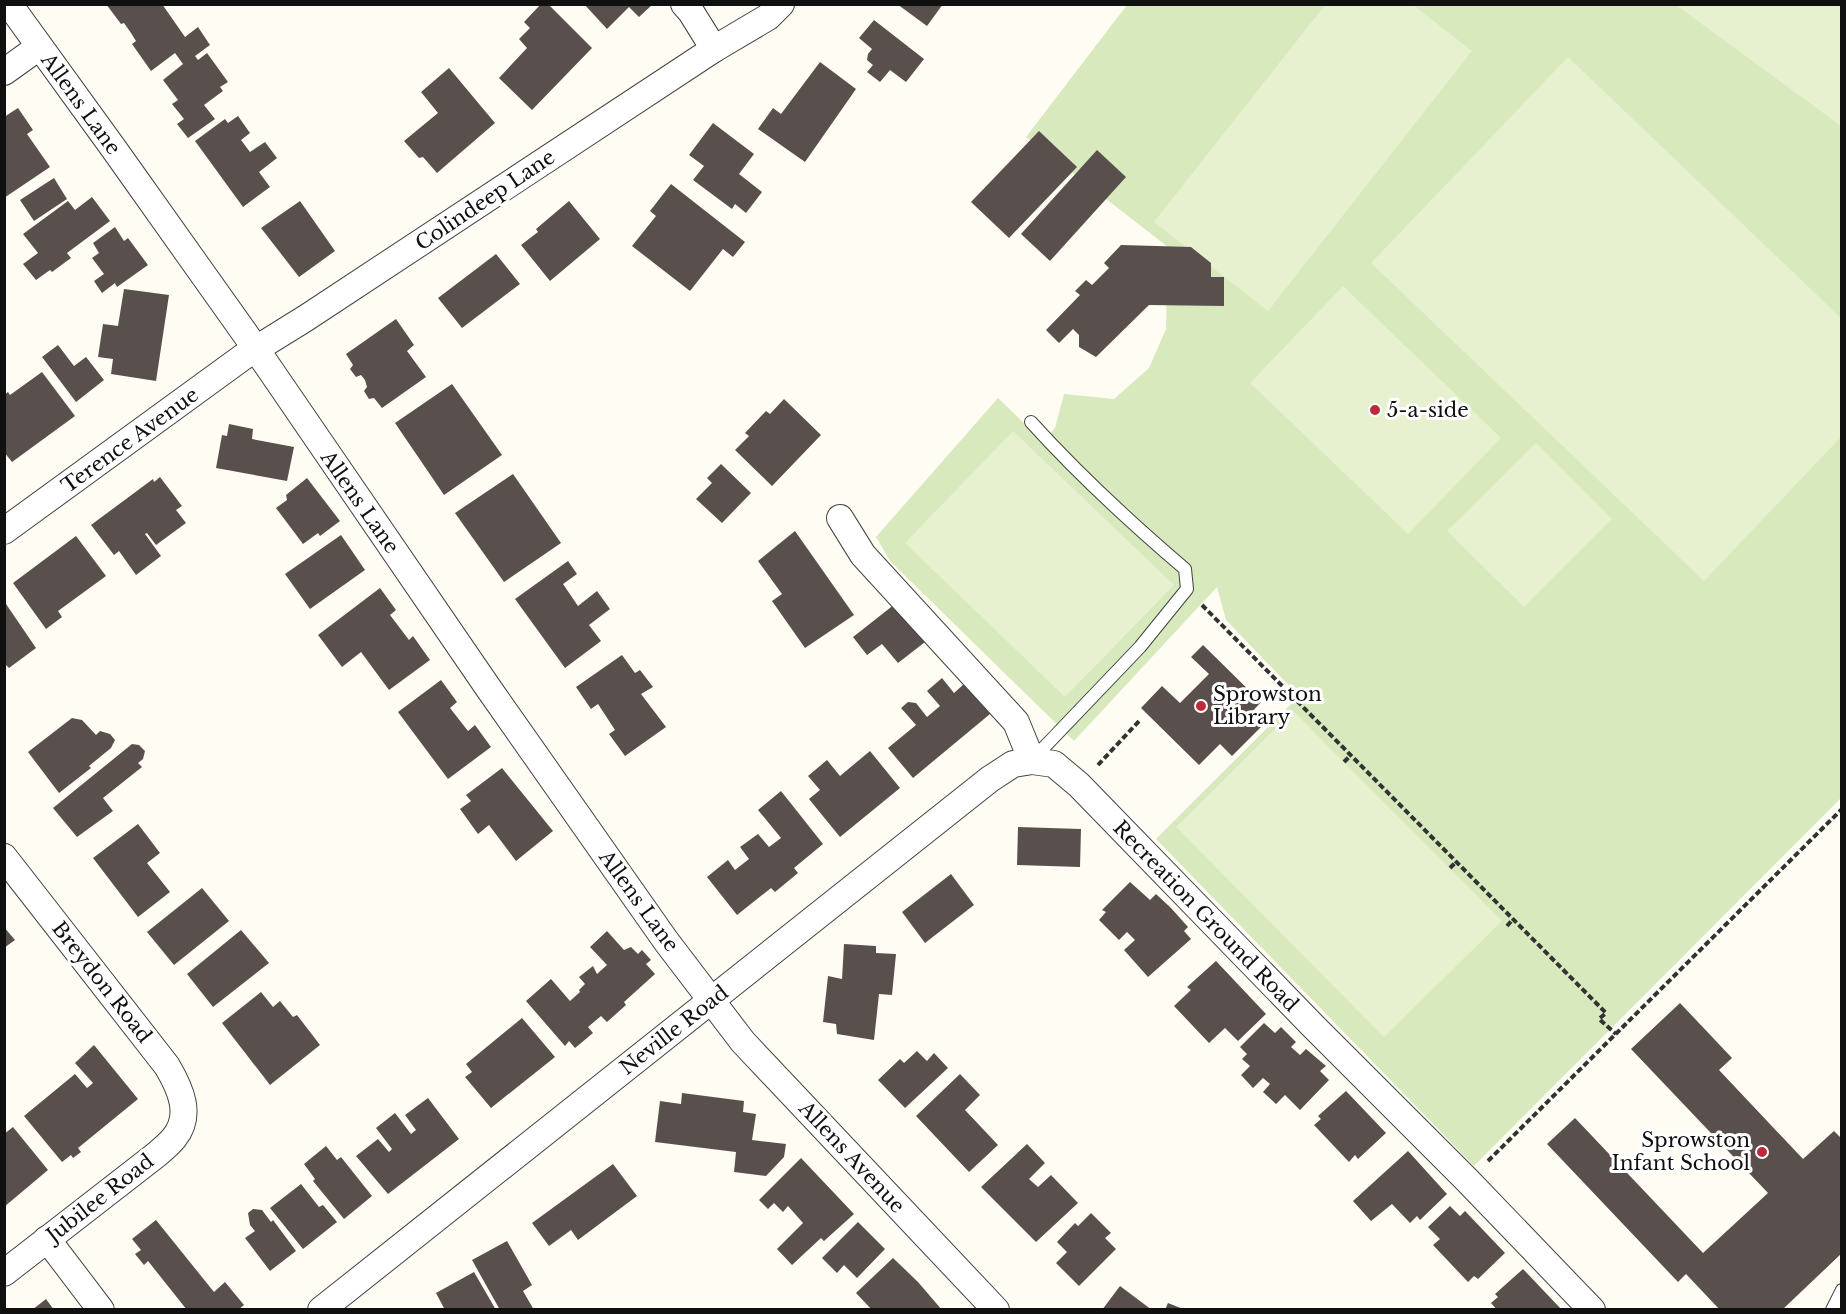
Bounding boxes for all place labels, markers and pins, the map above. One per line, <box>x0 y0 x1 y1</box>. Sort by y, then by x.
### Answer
place label: 5-a-side <box>1387 398 1469 422</box>
marker: 5-a-side <box>1368 403 1382 417</box>
place label: Sprowston Library <box>1213 682 1322 729</box>
marker: Sprowston Library <box>1194 699 1208 713</box>
place label: Sprowston Infant School <box>1611 1128 1750 1175</box>
marker: Sprowston Infant School <box>1755 1145 1769 1159</box>

